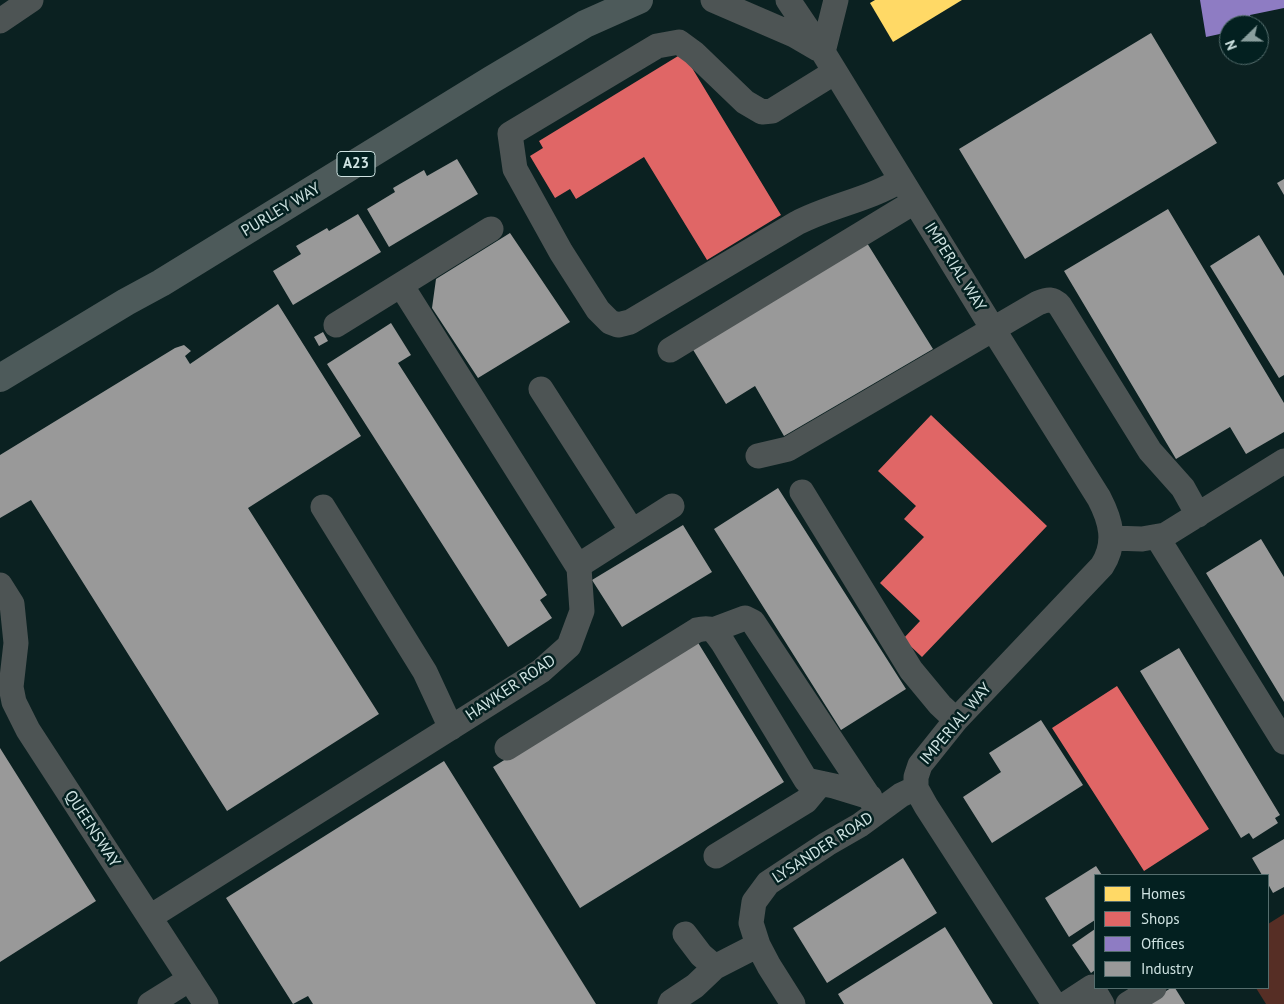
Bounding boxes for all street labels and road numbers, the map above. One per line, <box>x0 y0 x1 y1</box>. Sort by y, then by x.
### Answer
road number: A23 <box>337 152 375 176</box>
street label: PURLEY WAY <box>238 179 324 241</box>
street label: IMPERIAL WAY <box>920 219 990 315</box>
street label: HAWKER ROAD <box>462 651 560 725</box>
street label: IMPERIAL WAY <box>916 679 996 769</box>
street label: QUEENSWAY <box>60 787 124 871</box>
street label: LYSANDER ROAD <box>769 808 877 888</box>

